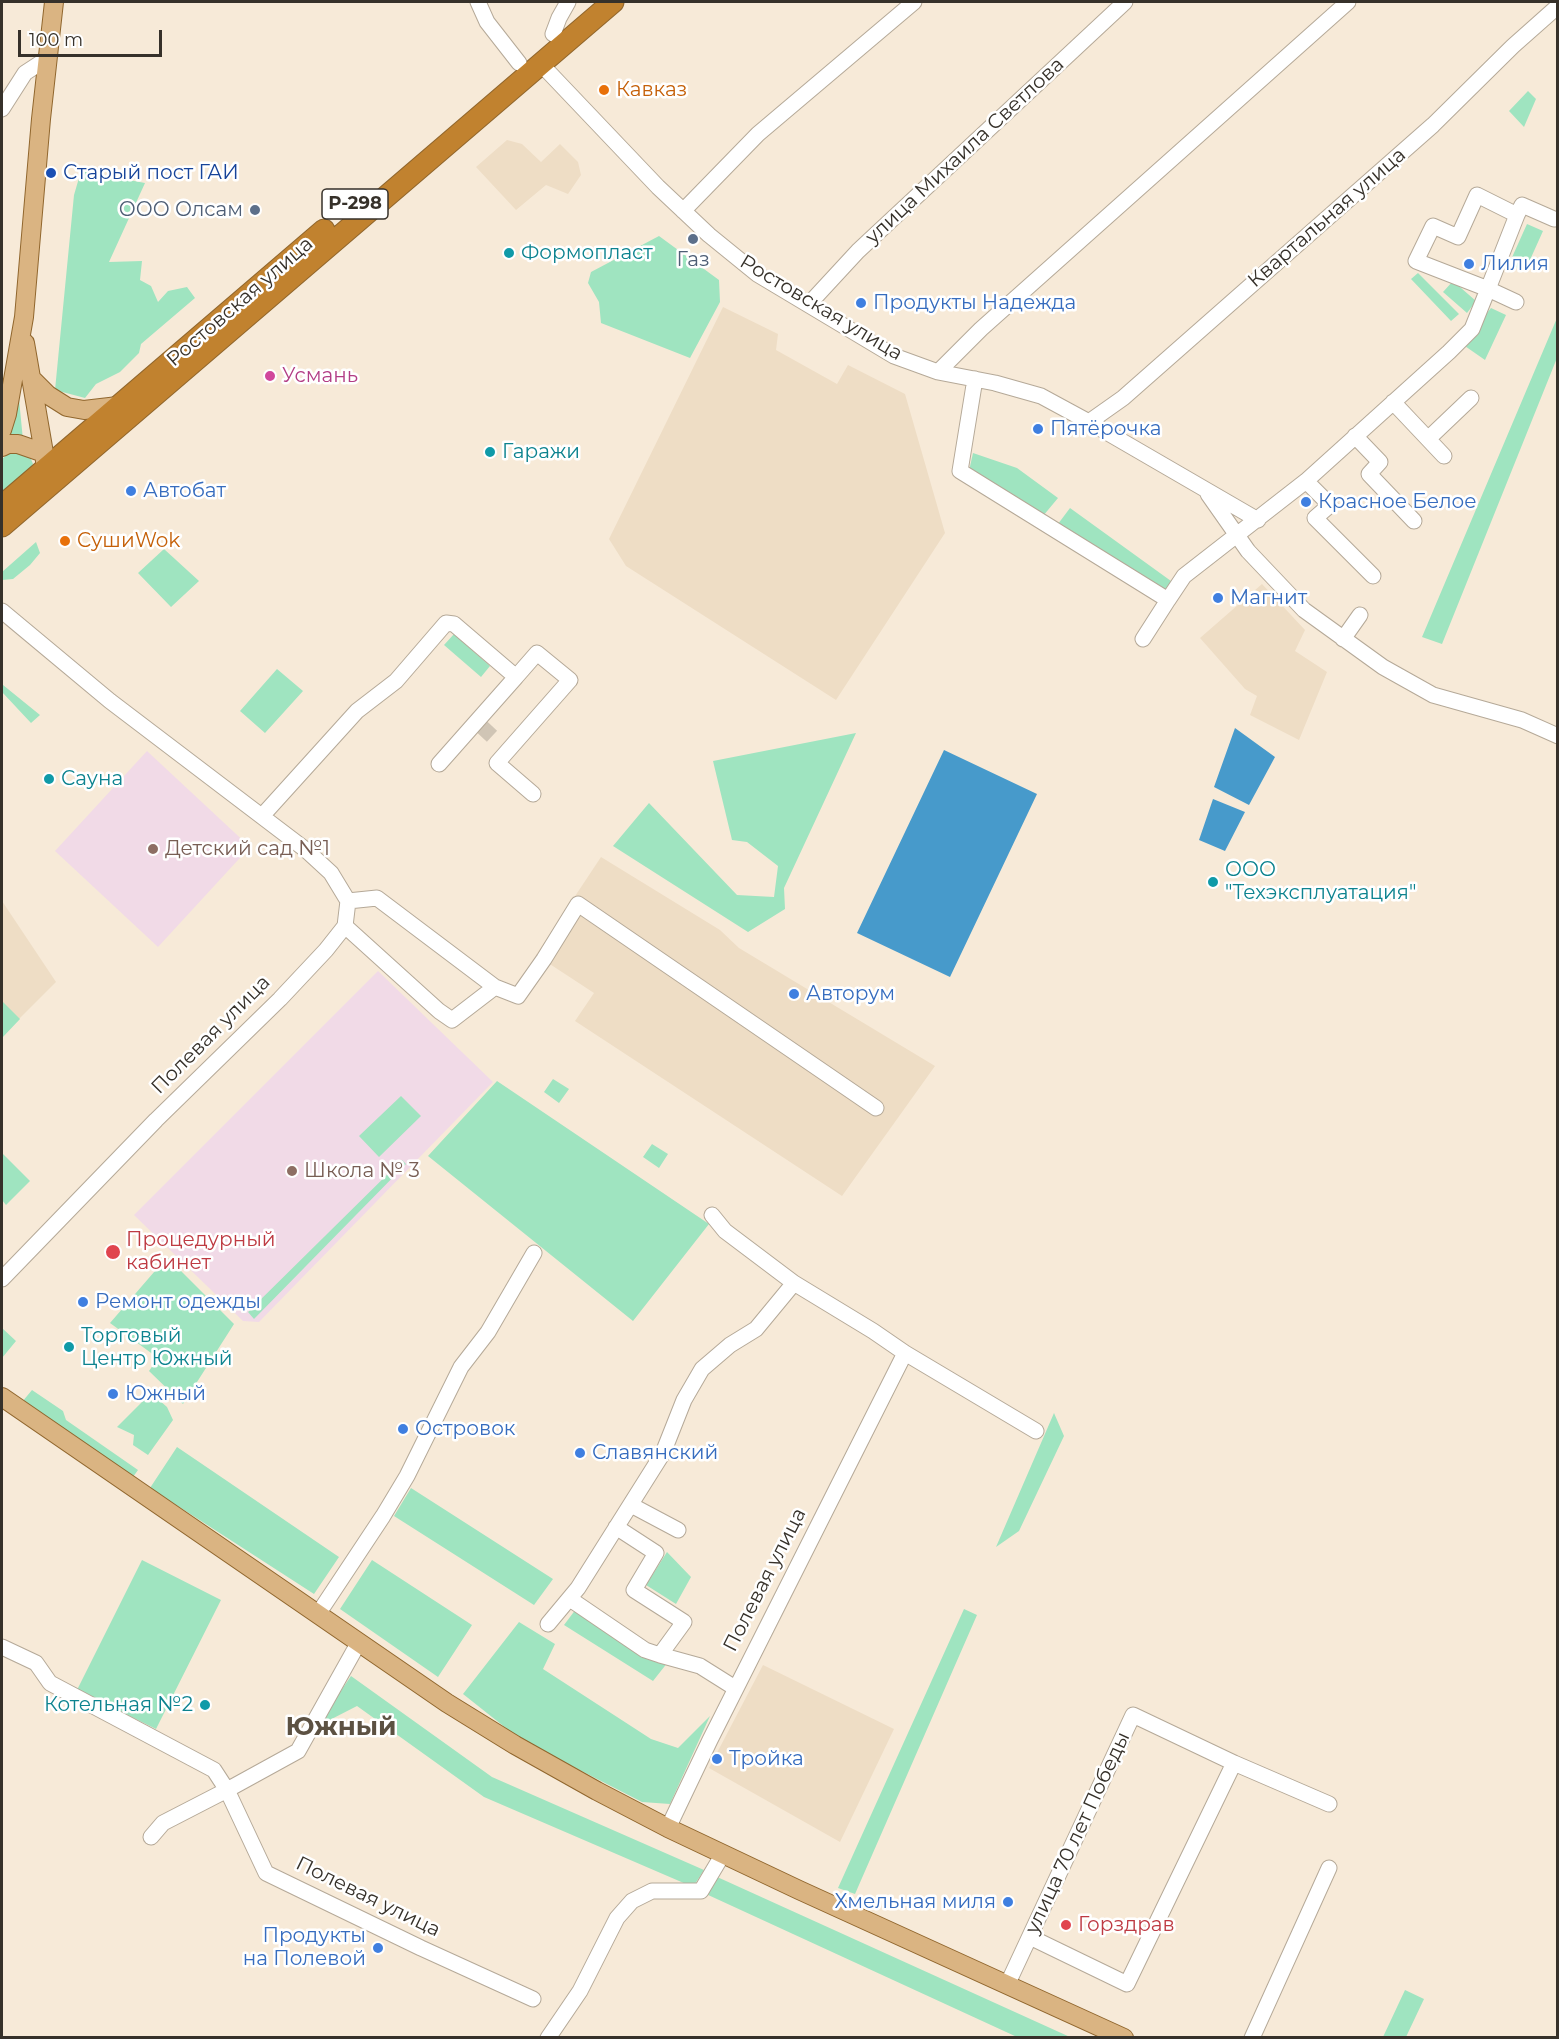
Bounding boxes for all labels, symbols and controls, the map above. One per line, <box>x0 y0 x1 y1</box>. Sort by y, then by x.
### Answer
scale bar <box>21 18 165 56</box>
text: 100 m <box>29 29 83 51</box>
street label: улица Михаила Светлова <box>861 53 1069 249</box>
place label: Кавказ <box>616 78 687 102</box>
marker: Кавказ <box>597 83 611 97</box>
street label: Квартальная улица <box>1243 143 1411 293</box>
place label: Старый пост ГАИ <box>63 161 239 185</box>
marker: Старый пост ГАИ <box>44 166 58 180</box>
road number: Р-298 <box>322 189 388 219</box>
place label: ООО Олсам <box>119 198 243 222</box>
marker: ООО Олсам <box>248 203 262 217</box>
street label: Ростовская улица <box>162 232 318 372</box>
marker: Газ <box>686 232 700 246</box>
place label: Формопласт <box>521 241 653 265</box>
marker: Формопласт <box>502 246 516 260</box>
place label: Газ <box>676 248 710 272</box>
street label: Ростовская улица <box>735 250 907 366</box>
place label: Лилия <box>1481 252 1549 276</box>
marker: Лилия <box>1462 257 1476 271</box>
place label: Продукты Надежда <box>873 291 1076 315</box>
marker: Продукты Надежда <box>854 296 868 310</box>
place label: Усмань <box>282 364 358 388</box>
marker: Усмань <box>263 369 277 383</box>
place label: Пятёрочка <box>1050 417 1161 441</box>
marker: Пятёрочка <box>1031 422 1045 436</box>
place label: Гаражи <box>502 440 580 464</box>
marker: Гаражи <box>483 445 497 459</box>
place label: Автобат <box>143 479 226 503</box>
marker: Автобат <box>124 484 138 498</box>
place label: Красное Белое <box>1318 490 1477 514</box>
marker: Красное Белое <box>1299 495 1313 509</box>
place label: CушиWok <box>77 529 180 553</box>
marker: CушиWok <box>58 534 72 548</box>
place label: Магнит <box>1230 586 1307 610</box>
marker: Магнит <box>1211 591 1225 605</box>
place label: Сауна <box>61 767 123 791</box>
marker: Сауна <box>42 772 56 786</box>
place label: Детский сад №1 <box>165 837 330 861</box>
marker: Детский сад №1 <box>146 842 160 856</box>
place label: ООО "Техэксплуатация" <box>1225 858 1416 905</box>
marker: ООО "Техэксплуатация" <box>1206 875 1220 889</box>
street label: Полевая улица <box>147 971 275 1099</box>
place label: Авторум <box>806 982 895 1006</box>
marker: Авторум <box>787 987 801 1001</box>
place label: Школа № 3 <box>304 1159 420 1183</box>
marker: Школа № 3 <box>285 1164 299 1178</box>
place label: Процедурный кабинет <box>126 1228 276 1275</box>
marker: Процедурный кабинет <box>104 1243 122 1261</box>
place label: Ремонт одежды <box>95 1290 261 1314</box>
marker: Ремонт одежды <box>76 1295 90 1309</box>
place label: Торговый Центр Южный <box>81 1324 233 1371</box>
marker: Торговый Центр Южный <box>62 1340 76 1354</box>
place label: Южный <box>125 1382 206 1406</box>
marker: Южный <box>106 1387 120 1401</box>
place label: Островок <box>415 1417 515 1441</box>
marker: Островок <box>396 1422 410 1436</box>
place label: Славянский <box>592 1441 718 1465</box>
marker: Славянский <box>573 1446 587 1460</box>
street label: Полевая улица <box>718 1504 812 1656</box>
place label: Котельная №2 <box>44 1693 193 1717</box>
marker: Котельная №2 <box>198 1698 212 1712</box>
district label: Южный <box>285 1711 397 1743</box>
street label: улица 70 лет Победы <box>1021 1728 1135 1938</box>
place label: Тройка <box>729 1747 804 1771</box>
marker: Тройка <box>710 1752 724 1766</box>
street label: Полевая улица <box>292 1852 444 1942</box>
place label: Хмельная миля <box>835 1890 996 1914</box>
marker: Хмельная миля <box>1001 1895 1015 1909</box>
place label: Горздрав <box>1078 1913 1175 1937</box>
marker: Горздрав <box>1059 1918 1073 1932</box>
place label: Продукты на Полевой <box>243 1924 366 1971</box>
marker: Продукты на Полевой <box>371 1941 385 1955</box>

